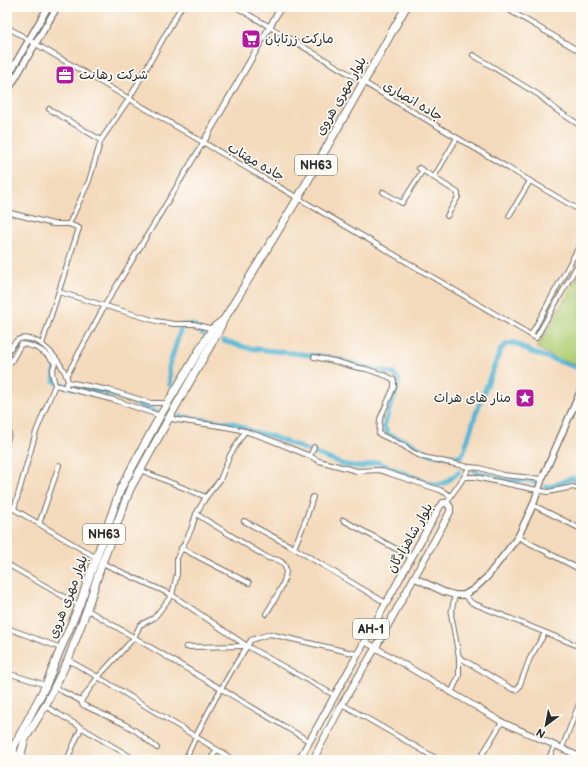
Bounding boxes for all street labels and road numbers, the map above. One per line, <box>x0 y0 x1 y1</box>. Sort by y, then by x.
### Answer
street label: بلوار مهری هروی <box>312 54 370 138</box>
street label: جاده انصاری <box>380 77 446 125</box>
street label: جاده مهتاب <box>225 139 287 185</box>
road number: NH63 <box>295 155 337 175</box>
street label: بلوار شاهزادگان <box>384 500 436 576</box>
road number: NH63 <box>83 524 125 544</box>
street label: بلوار مهری هروی <box>45 553 91 641</box>
road number: AH-1 <box>353 619 389 639</box>

